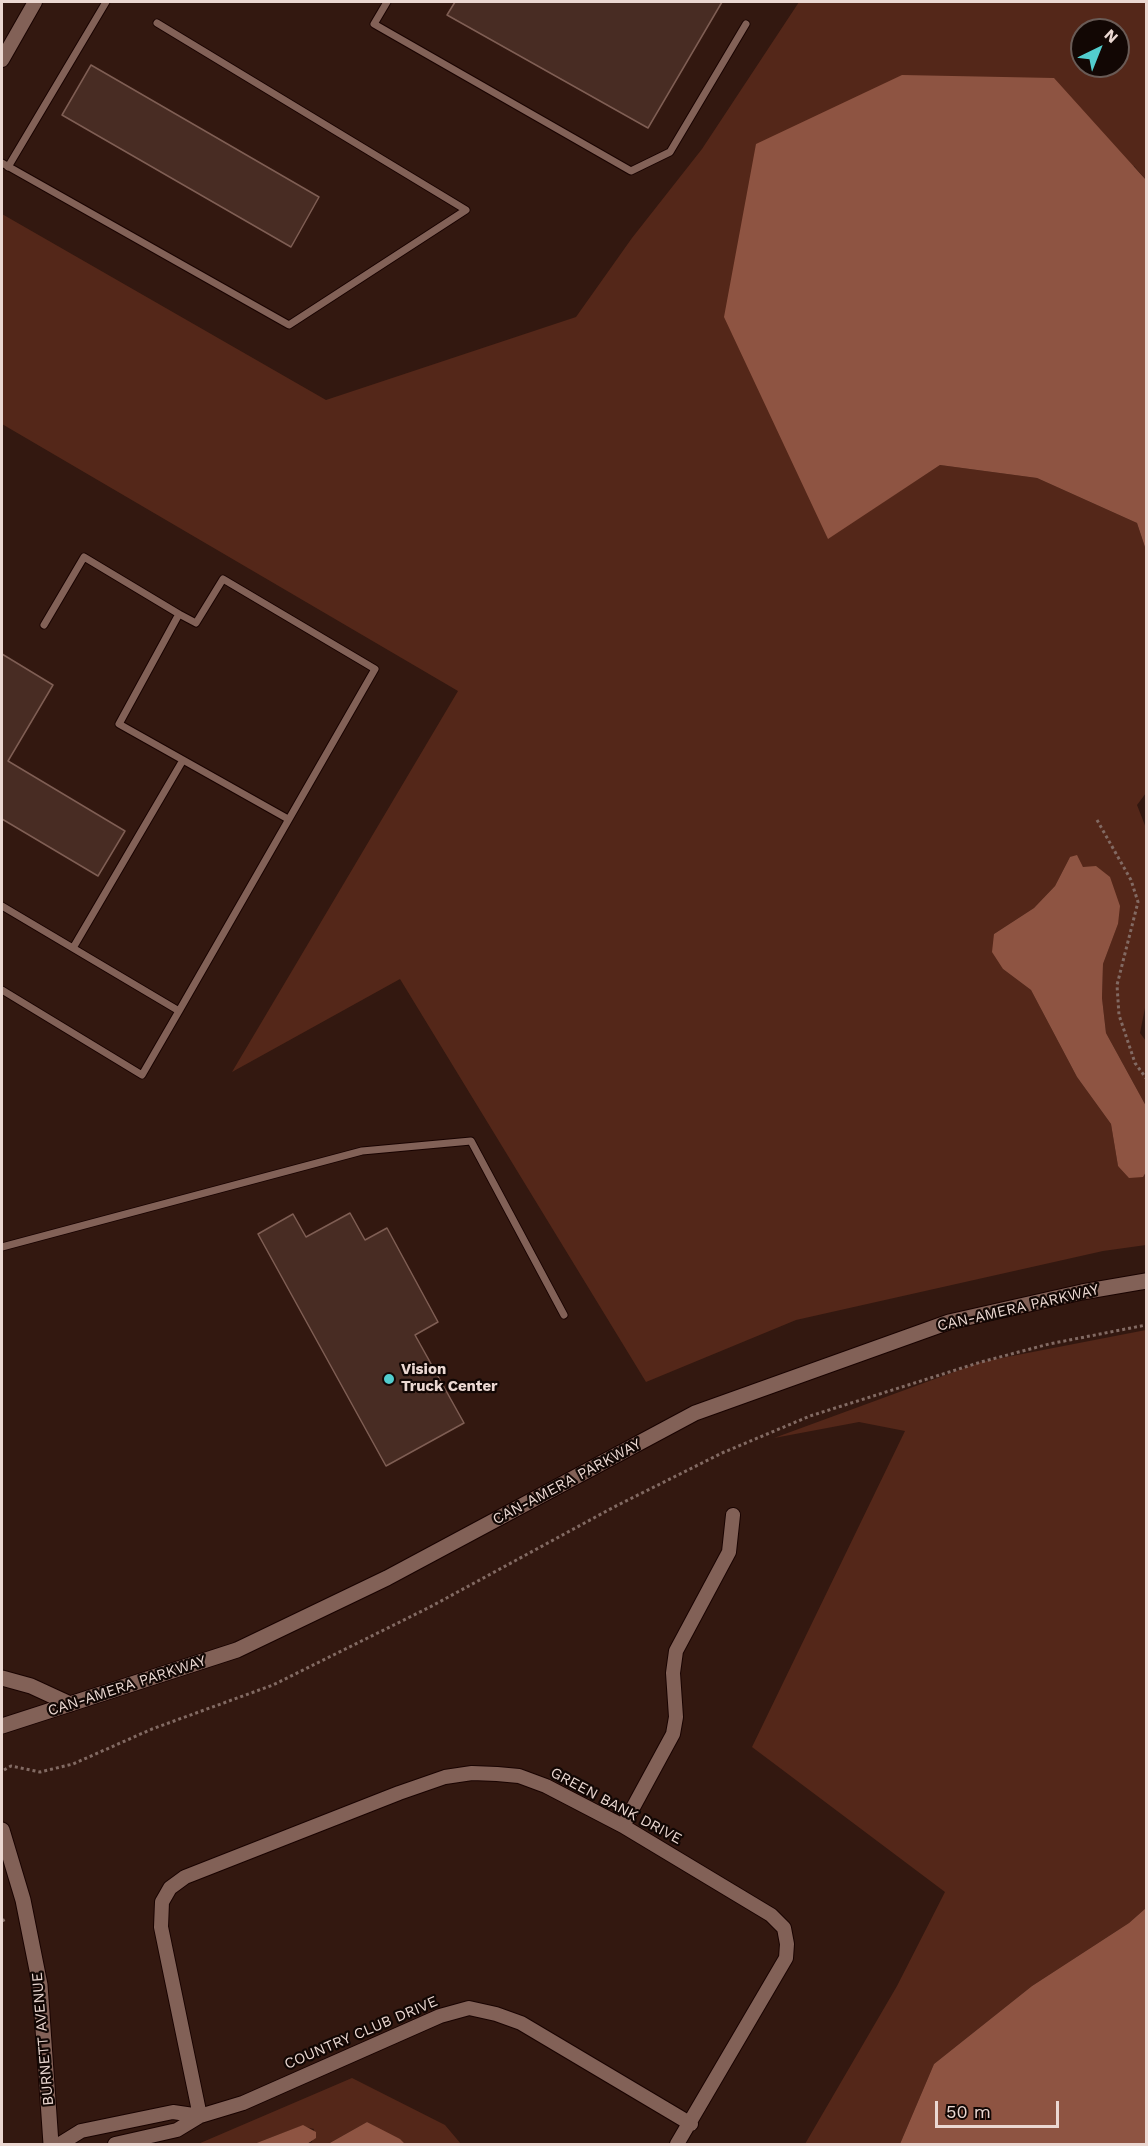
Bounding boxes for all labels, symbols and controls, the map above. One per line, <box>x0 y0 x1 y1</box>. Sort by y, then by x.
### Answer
north arrow <box>1070 18 1130 78</box>
text: N <box>1100 25 1122 47</box>
street label: CAN-AMERA PARKWAY <box>935 1281 1101 1335</box>
place label: Vision Truck Center <box>401 1361 498 1396</box>
marker: Vision Truck Center <box>382 1372 396 1386</box>
street label: CAN-AMERA PARKWAY <box>490 1435 644 1529</box>
street label: CAN-AMERA PARKWAY <box>46 1652 208 1720</box>
street label: GREEN BANK DRIVE <box>547 1764 685 1848</box>
street label: BURNETT AVENUE <box>28 1972 58 2106</box>
street label: COUNTRY CLUB DRIVE <box>282 1993 440 2073</box>
scale bar <box>938 2089 1062 2127</box>
text: 50 m <box>946 2101 991 2122</box>

